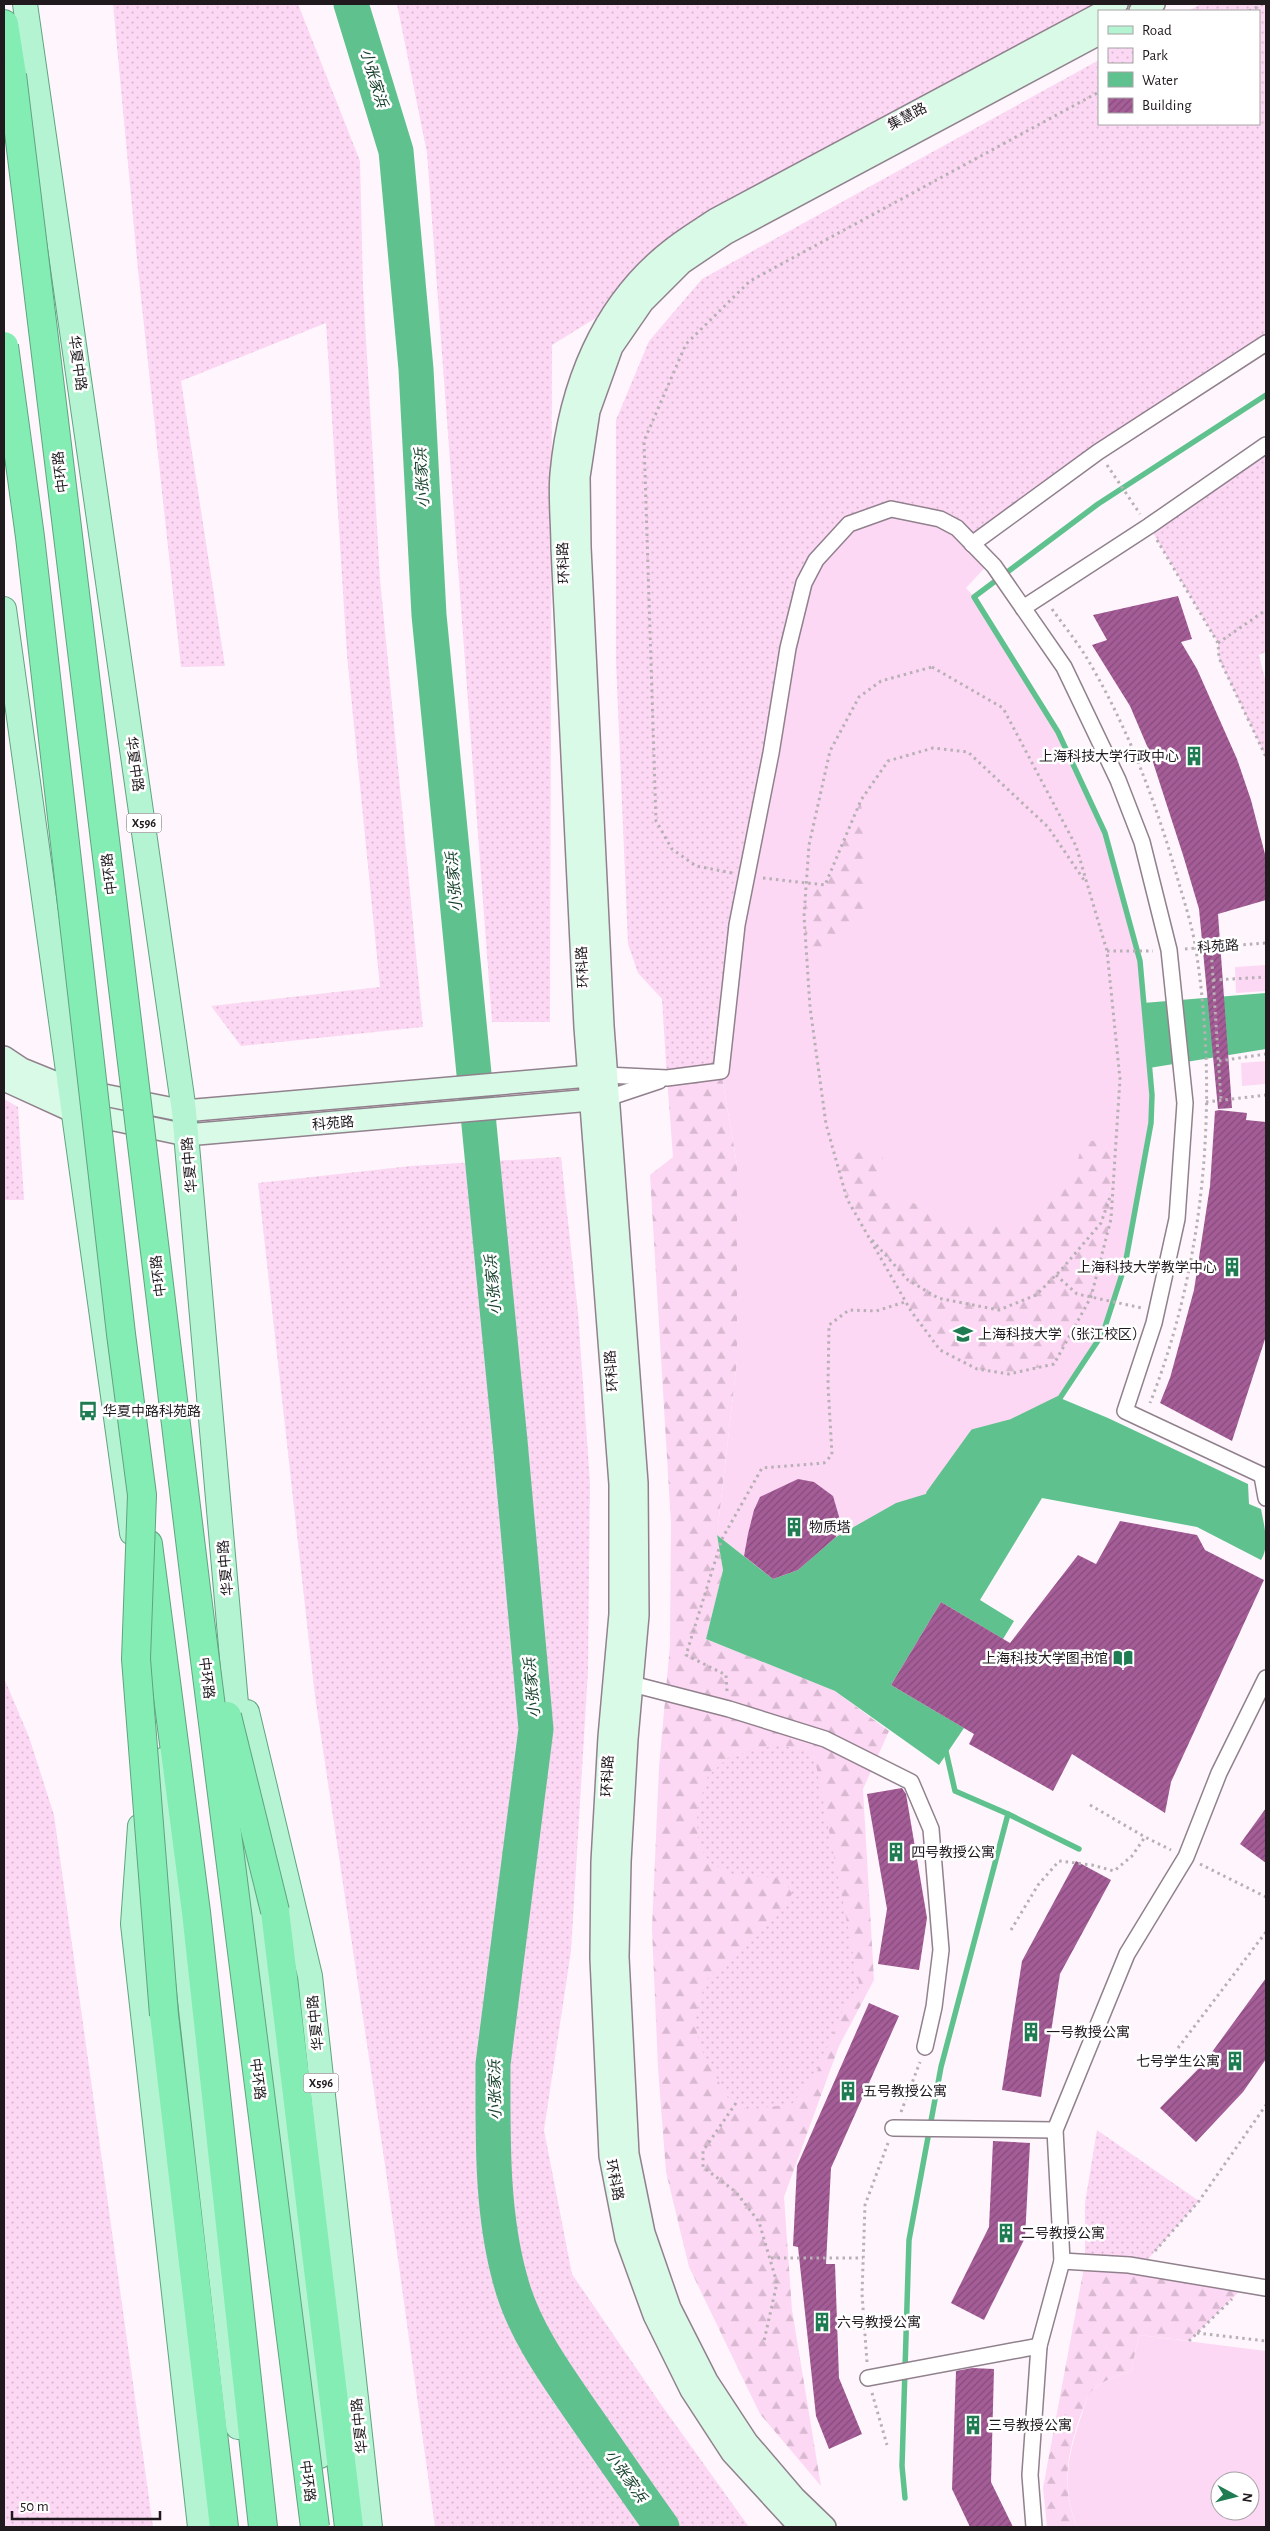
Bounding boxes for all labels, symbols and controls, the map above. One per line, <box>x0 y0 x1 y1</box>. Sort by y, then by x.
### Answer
legend <box>1098 10 1260 125</box>
text: Road <box>1142 23 1172 38</box>
water label: 小张家浜 <box>358 47 391 111</box>
text: Park <box>1142 48 1168 63</box>
text: Water <box>1142 73 1178 88</box>
text: Building <box>1142 98 1192 113</box>
street label: 集慧路 <box>885 100 929 133</box>
street label: 华夏中路 <box>66 334 90 392</box>
water label: 小张家浜 <box>412 446 432 508</box>
street label: 中环路 <box>50 450 70 494</box>
street label: 环科路 <box>555 542 572 584</box>
street label: 华夏中路 <box>123 735 147 793</box>
building icon: 上海科技大学行政中心 <box>1183 745 1205 767</box>
place label: 上海科技大学行政中心 <box>1039 749 1179 764</box>
road number: X596 <box>126 814 162 832</box>
water label: 小张家浜 <box>443 849 465 913</box>
street label: 中环路 <box>99 852 119 896</box>
street label: 科苑路 <box>1197 938 1240 955</box>
street label: 环科路 <box>574 946 591 988</box>
street label: 科苑路 <box>311 1114 355 1133</box>
street label: 华夏中路 <box>179 1136 199 1194</box>
water label: 小张家浜 <box>482 1252 504 1316</box>
street label: 中环路 <box>148 1254 168 1298</box>
building icon: 上海科技大学教学中心 <box>1221 1256 1243 1278</box>
place label: 上海科技大学教学中心 <box>1077 1260 1217 1275</box>
school or university icon: 上海科技大学（张江校区） <box>952 1323 974 1345</box>
place label: 上海科技大学（张江校区） <box>978 1326 1146 1342</box>
street label: 环科路 <box>603 1349 620 1392</box>
bus stop icon: 华夏中路科苑路 <box>77 1400 99 1422</box>
place label: 华夏中路科苑路 <box>103 1403 201 1419</box>
building icon: 物质塔 <box>783 1516 805 1538</box>
place label: 物质塔 <box>809 1519 851 1535</box>
street label: 华夏中路 <box>215 1539 235 1597</box>
library icon: 上海科技大学图书馆 <box>1112 1647 1134 1669</box>
place label: 上海科技大学图书馆 <box>982 1651 1108 1666</box>
water label: 小张家浜 <box>521 1655 543 1719</box>
street label: 中环路 <box>197 1656 217 1700</box>
street label: 环科路 <box>599 1755 616 1797</box>
building icon: 四号教授公寓 <box>885 1841 907 1863</box>
place label: 四号教授公寓 <box>911 1844 995 1860</box>
street label: 华夏中路 <box>304 1994 326 2052</box>
building icon: 一号教授公寓 <box>1020 2021 1042 2043</box>
place label: 一号教授公寓 <box>1046 2024 1130 2040</box>
building icon: 七号学生公寓 <box>1224 2050 1246 2072</box>
place label: 七号学生公寓 <box>1136 2053 1220 2069</box>
street label: 中环路 <box>248 2057 268 2101</box>
water label: 小张家浜 <box>486 2058 504 2120</box>
road number: X596 <box>304 2074 338 2092</box>
building icon: 五号教授公寓 <box>837 2080 859 2102</box>
place label: 五号教授公寓 <box>863 2083 947 2099</box>
street label: 环科路 <box>603 2158 626 2202</box>
building icon: 二号教授公寓 <box>995 2222 1017 2244</box>
place label: 二号教授公寓 <box>1021 2225 1105 2241</box>
building icon: 六号教授公寓 <box>811 2311 833 2333</box>
place label: 六号教授公寓 <box>837 2314 921 2330</box>
street label: 华夏中路 <box>348 2397 370 2455</box>
building icon: 三号教授公寓 <box>962 2414 984 2436</box>
place label: 三号教授公寓 <box>988 2417 1072 2433</box>
water label: 小张家浜 <box>602 2447 651 2507</box>
street label: 中环路 <box>298 2459 318 2503</box>
north arrow <box>1210 2471 1260 2521</box>
scale bar <box>12 2488 160 2520</box>
text: N <box>1239 2492 1254 2503</box>
text: 50 m <box>20 2499 49 2514</box>

